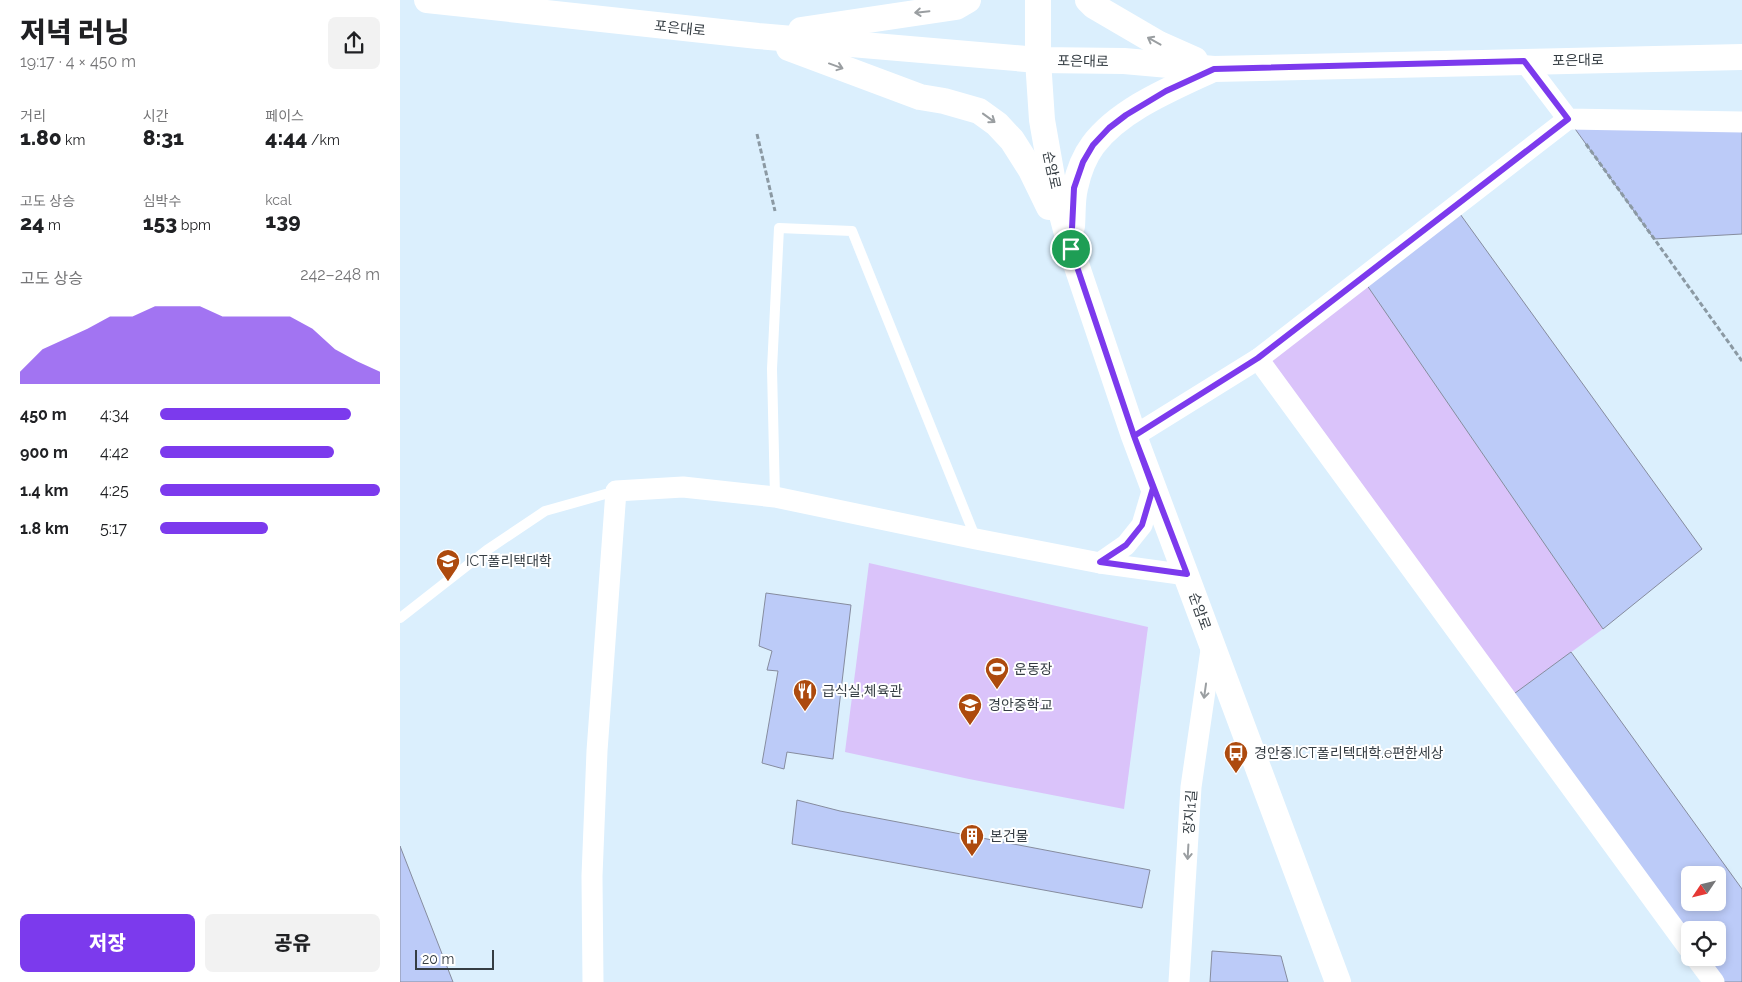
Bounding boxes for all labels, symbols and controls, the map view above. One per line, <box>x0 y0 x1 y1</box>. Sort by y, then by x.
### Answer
one-way arrow <box>914 7 930 17</box>
text: 저녁 러닝 <box>20 16 130 49</box>
button: share <box>328 17 380 69</box>
street label: 포은대로 <box>654 17 707 39</box>
one-way arrow <box>1147 36 1162 45</box>
text: 19:17 · 4 × 450 m <box>20 52 136 71</box>
street label: 포은대로 <box>1552 52 1604 68</box>
street label: 포은대로 <box>1057 53 1109 69</box>
one-way arrow <box>828 62 843 71</box>
text: 거리 <box>20 108 46 124</box>
text: 시간 <box>143 108 168 124</box>
text: 페이스 <box>265 108 304 124</box>
one-way arrow <box>982 113 996 123</box>
text: 1.80 <box>20 125 62 150</box>
text: 8:31 <box>143 125 184 150</box>
text: 4:44 <box>265 125 308 150</box>
text: km <box>62 132 85 148</box>
text: /km <box>308 132 340 148</box>
street label: 순암로 <box>1040 149 1064 191</box>
text: kcal <box>265 192 292 208</box>
text: 고도 상승 <box>20 193 75 209</box>
text: 심박수 <box>143 193 181 209</box>
text: 139 <box>265 208 301 233</box>
text: 24 <box>20 210 44 235</box>
text: 153 <box>143 210 177 235</box>
text: m <box>44 217 61 233</box>
text: bpm <box>177 217 211 233</box>
pin <box>1050 228 1092 270</box>
icon: arrive <box>1057 235 1085 263</box>
text: 242–248 m <box>300 265 380 284</box>
text: 고도 상승 <box>20 269 83 288</box>
text: 450 m <box>20 405 67 424</box>
text: 4:34 <box>100 405 129 424</box>
text: 900 m <box>20 443 68 462</box>
text: 4:42 <box>100 443 129 462</box>
text: 1.4 km <box>20 481 68 500</box>
text: 4:25 <box>100 481 129 500</box>
text: 1.8 km <box>20 519 69 538</box>
text: 5:17 <box>100 519 127 538</box>
school or university icon: ICT폴리택대학 <box>435 548 461 582</box>
place label: ICT폴리택대학 <box>466 553 552 569</box>
street label: 순암로 <box>1186 590 1214 632</box>
sports icon: 운동장 <box>984 656 1010 690</box>
place label: 운동장 <box>1014 661 1053 677</box>
restaurant icon: 급식실,체육관 <box>792 678 818 712</box>
place label: 급식실,체육관 <box>822 683 903 699</box>
one-way arrow <box>1200 683 1210 699</box>
school or university icon: 경안중학교 <box>957 692 983 726</box>
place label: 경안중학교 <box>988 697 1053 713</box>
bus stop icon: 경안중.ICT폴리텍대학.e편한세상 <box>1223 740 1249 774</box>
place label: 경안중.ICT폴리텍대학.e편한세상 <box>1254 745 1444 761</box>
street label: 장지1길 <box>1180 789 1200 835</box>
building icon: 본건물 <box>959 823 985 857</box>
place label: 본건물 <box>990 828 1029 844</box>
one-way arrow <box>1183 844 1192 860</box>
north arrow <box>1681 866 1726 911</box>
map controls <box>1681 866 1726 966</box>
button: 저장 <box>20 914 195 972</box>
button: 공유 <box>205 914 380 972</box>
button: locate <box>1681 921 1726 966</box>
scale bar <box>415 947 494 970</box>
text: 20 m <box>422 951 454 967</box>

